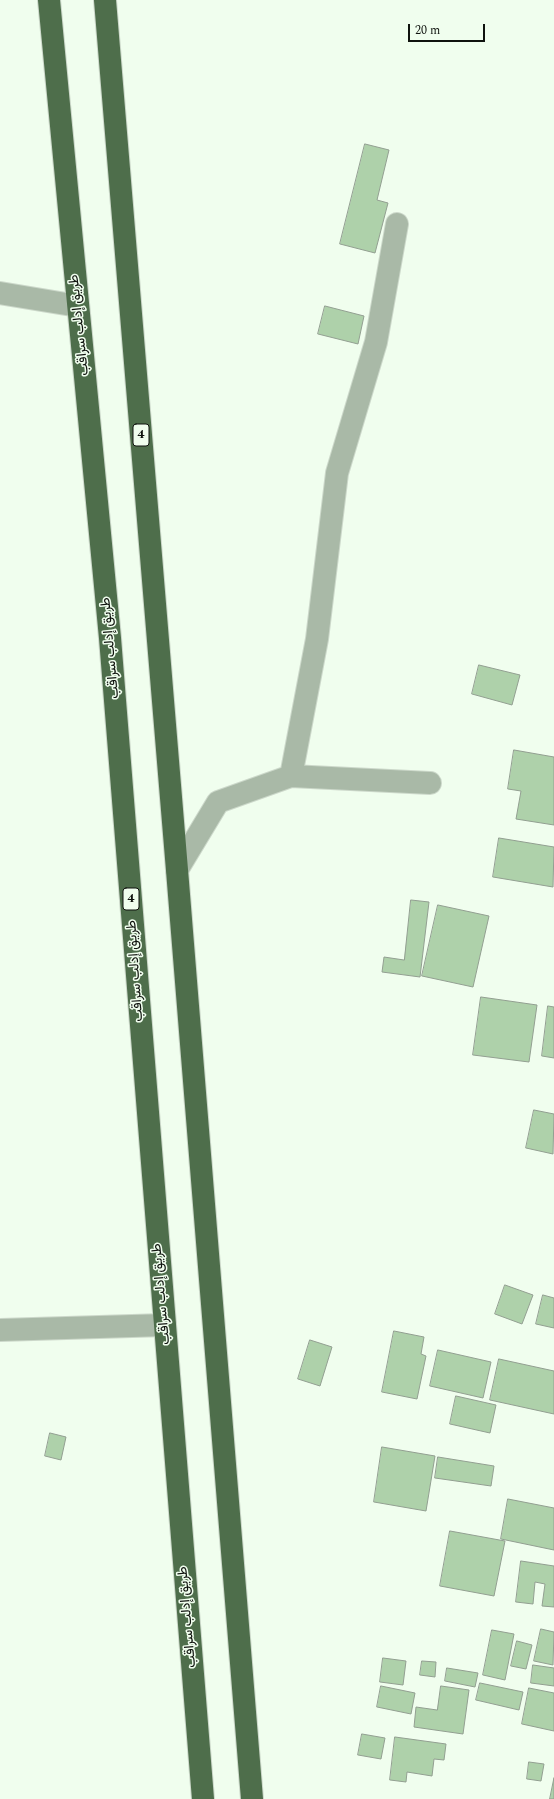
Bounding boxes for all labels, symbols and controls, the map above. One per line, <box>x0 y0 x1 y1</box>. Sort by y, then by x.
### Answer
scale bar <box>410 16 487 42</box>
text: 20 m <box>415 21 440 40</box>
street label: طريق إدلب سراقب <box>66 273 94 377</box>
road number: 4 <box>133 424 149 446</box>
street label: طريق إدلب سراقب <box>98 597 124 699</box>
road number: 4 <box>123 888 139 910</box>
street label: طريق إدلب سراقب <box>124 920 148 1022</box>
street label: طريق إدلب سراقب <box>149 1243 175 1345</box>
street label: طريق إدلب سراقب <box>175 1566 201 1668</box>

